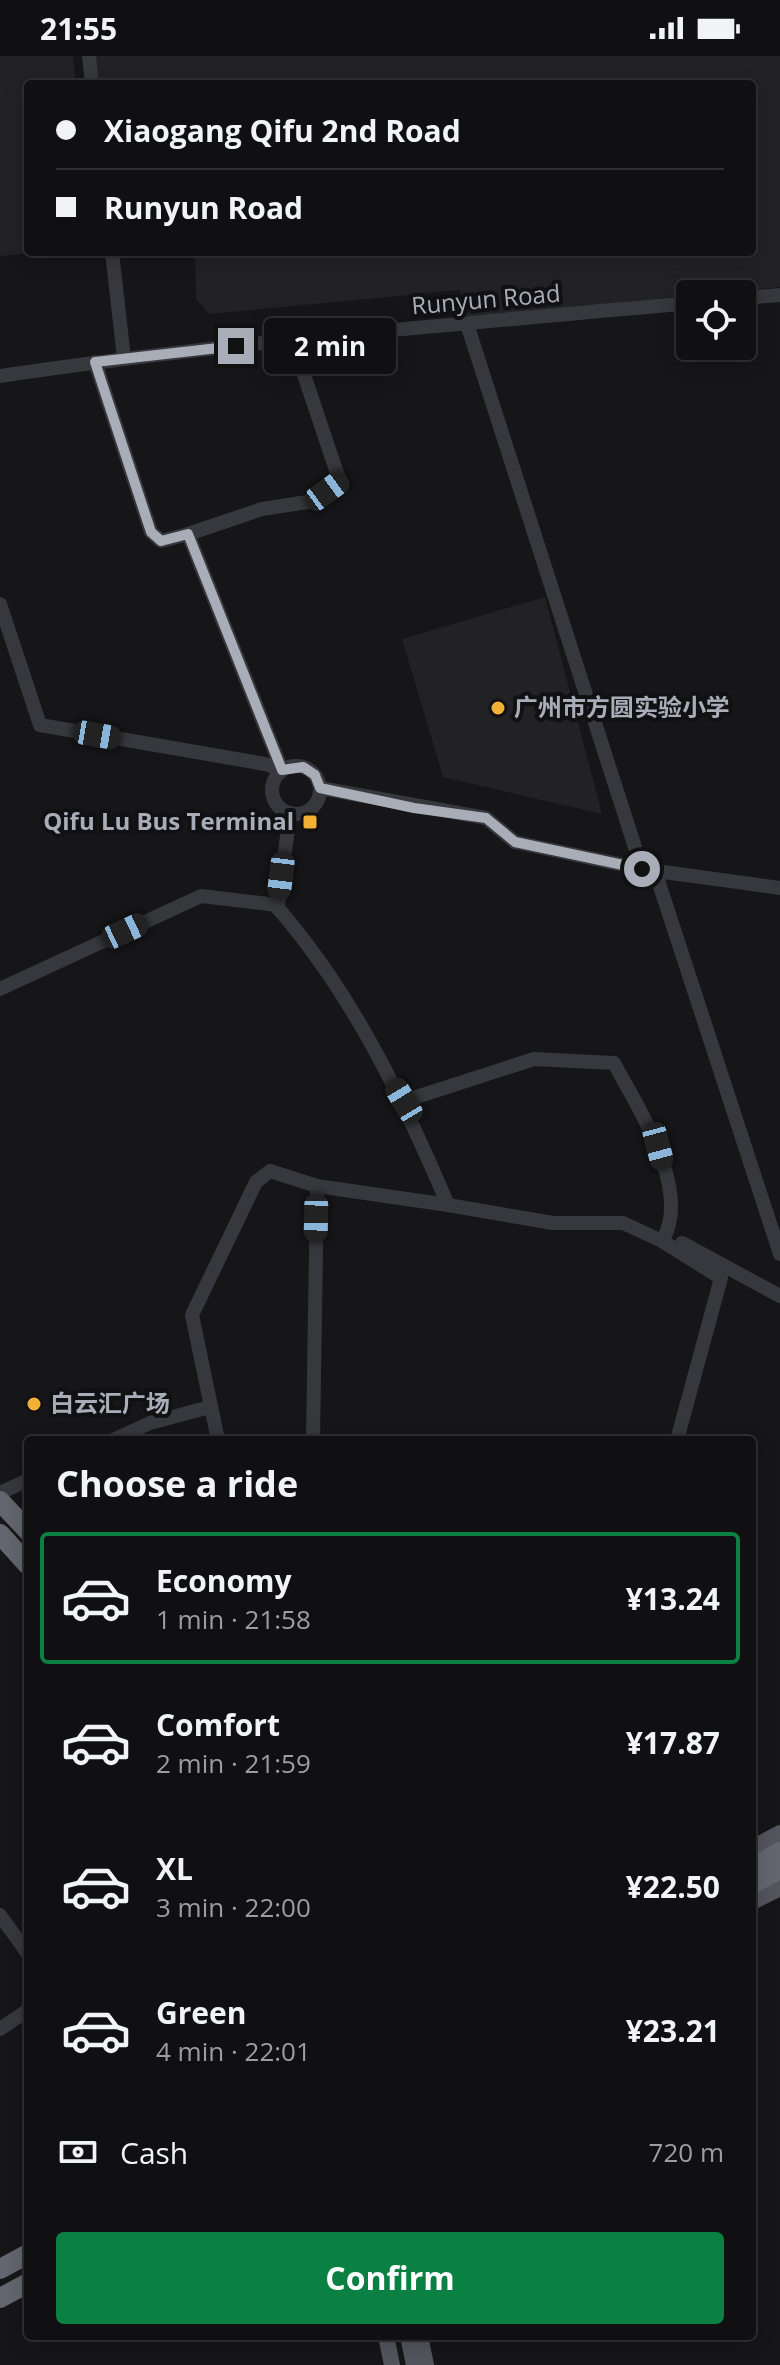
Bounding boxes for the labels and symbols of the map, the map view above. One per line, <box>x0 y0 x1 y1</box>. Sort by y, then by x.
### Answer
street label: Runyun Road <box>410 276 562 321</box>
callout: 2 min <box>264 318 396 374</box>
route end <box>218 328 254 364</box>
car <box>301 467 353 515</box>
place label: 广州市方圆实验小学 <box>514 690 730 723</box>
marker: 广州市方圆实验小学 <box>489 699 507 717</box>
car <box>71 719 123 751</box>
place label: Qifu Lu Bus Terminal <box>43 804 294 837</box>
marker: Qifu Lu Bus Terminal <box>301 813 319 831</box>
car <box>266 851 296 901</box>
route start <box>624 851 660 887</box>
car <box>98 910 152 952</box>
car <box>381 1074 427 1128</box>
car <box>640 1120 676 1172</box>
car <box>304 1194 328 1242</box>
place label: 白云汇广场 <box>50 1386 170 1419</box>
marker: 白云汇广场 <box>25 1395 43 1413</box>

